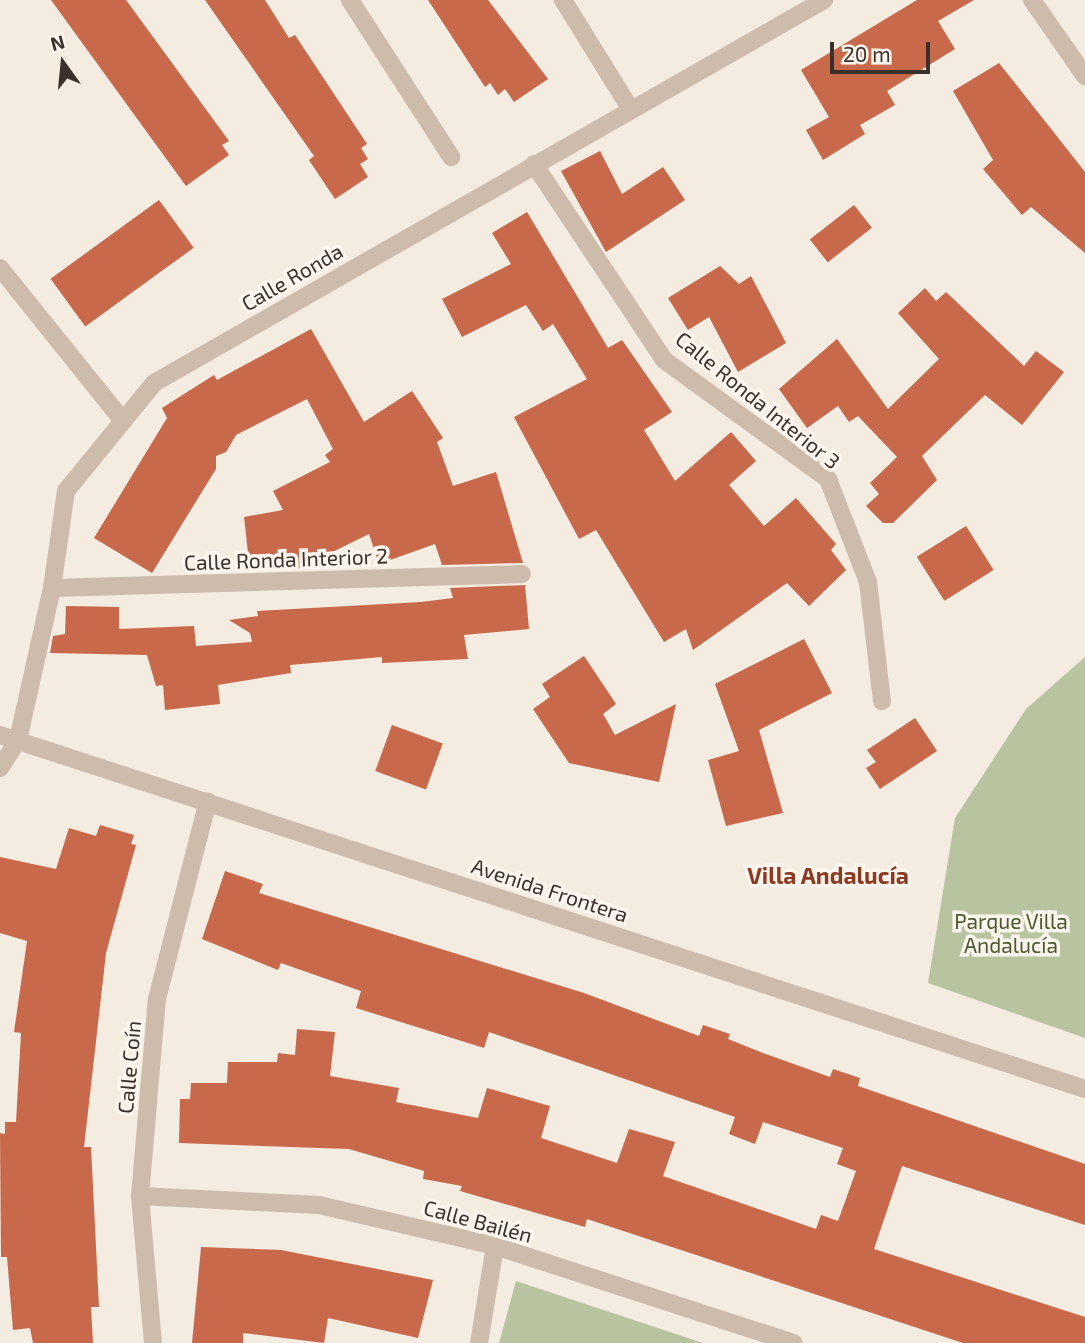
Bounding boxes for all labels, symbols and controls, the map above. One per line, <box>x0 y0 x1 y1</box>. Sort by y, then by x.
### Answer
north arrow <box>28 28 98 98</box>
scale bar <box>833 28 933 72</box>
text: N <box>48 29 67 55</box>
text: 20 m <box>843 41 891 66</box>
street label: Calle Ronda <box>237 238 347 316</box>
street label: Calle Ronda Interior 3 <box>671 326 845 474</box>
street label: Calle Ronda Interior 2 <box>183 543 389 575</box>
street label: Avenida Frontera <box>469 853 631 927</box>
district label: Villa Andalucía <box>747 861 909 889</box>
park label: Parque Villa Andalucía <box>954 908 1068 958</box>
street label: Calle Coín <box>112 1019 146 1115</box>
street label: Calle Bailén <box>421 1194 535 1248</box>

